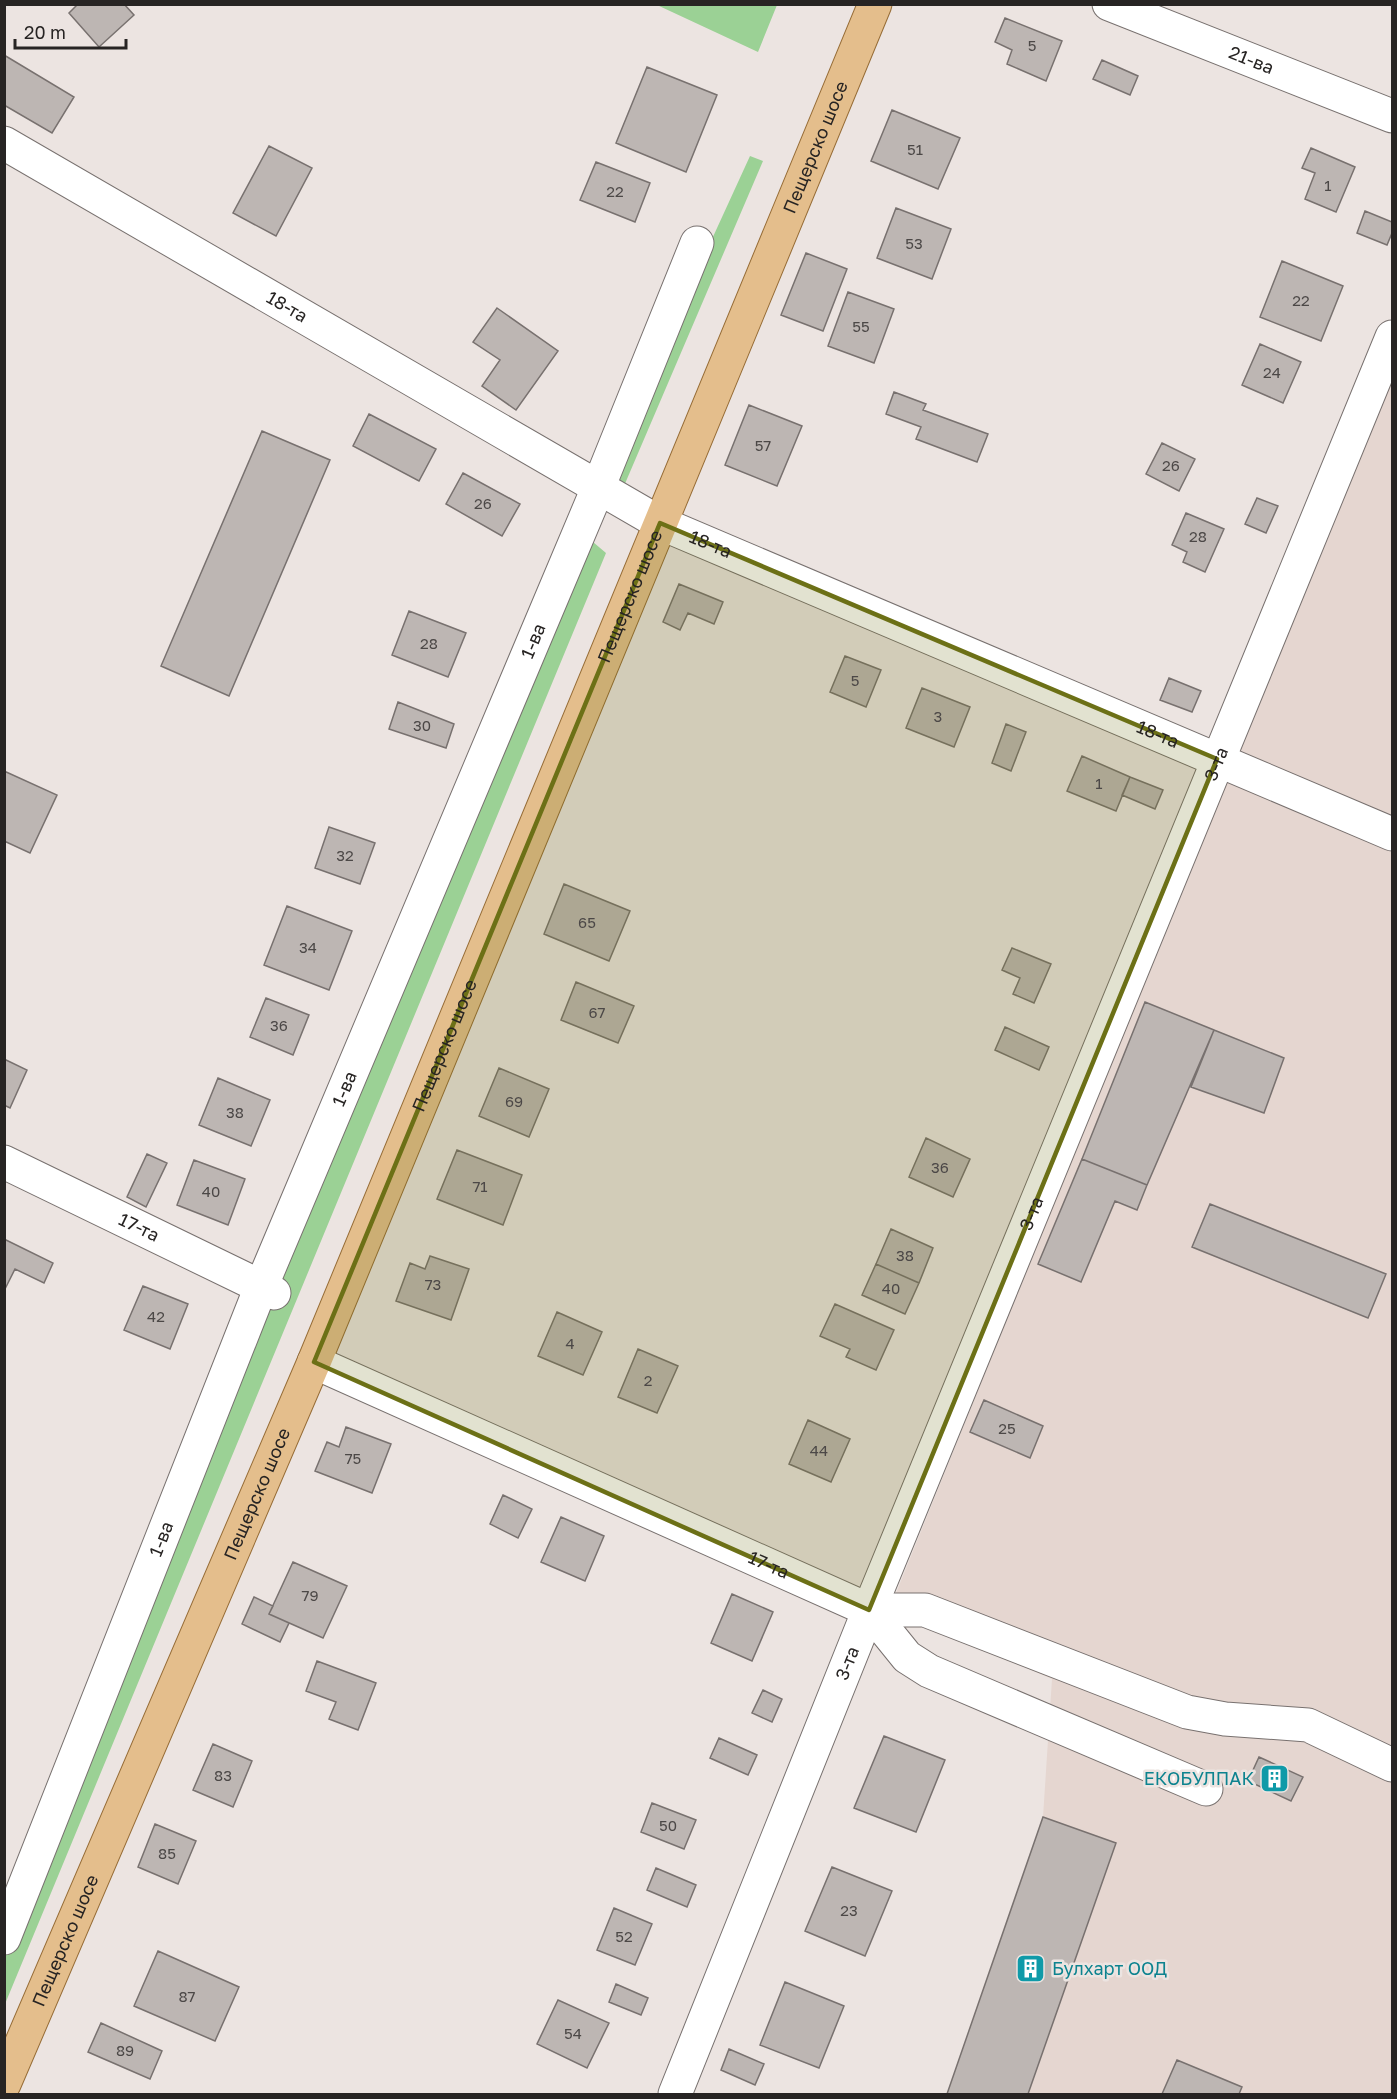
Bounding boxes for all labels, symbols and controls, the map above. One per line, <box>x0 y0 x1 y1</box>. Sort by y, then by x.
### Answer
scale bar <box>15 12 126 50</box>
text: 20 m <box>24 21 66 43</box>
house number: 5 <box>1028 36 1036 54</box>
street label: 21-ва <box>1226 41 1277 78</box>
street label: Пещерско шосе <box>778 77 852 216</box>
house number: 51 <box>907 140 923 158</box>
house number: 1 <box>1324 176 1332 194</box>
house number: 22 <box>606 182 624 200</box>
house number: 53 <box>905 234 923 252</box>
street label: 18-та <box>263 286 312 327</box>
house number: 22 <box>1292 291 1310 309</box>
house number: 55 <box>852 317 870 335</box>
house number: 24 <box>1263 363 1281 381</box>
house number: 57 <box>755 436 771 454</box>
house number: 26 <box>1162 456 1180 474</box>
house number: 26 <box>474 494 492 512</box>
street label: 18-та <box>686 525 735 562</box>
street label: Пещерско шосе <box>592 527 666 666</box>
house number: 28 <box>1189 527 1207 545</box>
street label: 1-ва <box>515 620 550 661</box>
house number: 28 <box>420 634 438 652</box>
house number: 5 <box>851 671 859 689</box>
house number: 3 <box>934 707 942 725</box>
street label: 18-та <box>1134 715 1183 752</box>
house number: 30 <box>413 716 431 734</box>
street label: 3-та <box>1199 743 1232 784</box>
house number: 1 <box>1095 774 1103 792</box>
house number: 32 <box>336 846 354 864</box>
house number: 65 <box>578 913 596 931</box>
house number: 34 <box>299 938 317 956</box>
street label: Пещерско шосе <box>407 976 481 1115</box>
house number: 67 <box>588 1003 606 1021</box>
house number: 36 <box>270 1016 288 1034</box>
street label: 1-ва <box>327 1068 361 1109</box>
house number: 69 <box>505 1092 523 1110</box>
house number: 38 <box>226 1103 244 1121</box>
house number: 36 <box>931 1158 949 1176</box>
house number: 71 <box>472 1177 488 1195</box>
house number: 40 <box>202 1182 220 1200</box>
street label: 3-та <box>1014 1193 1048 1233</box>
street label: 17-та <box>116 1207 163 1246</box>
house number: 38 <box>896 1246 914 1264</box>
house number: 73 <box>425 1275 441 1293</box>
house number: 40 <box>882 1279 900 1297</box>
house number: 42 <box>147 1307 165 1325</box>
house number: 4 <box>565 1334 575 1352</box>
house number: 2 <box>644 1371 652 1389</box>
house number: 25 <box>998 1419 1016 1437</box>
street label: Пещерско шосе <box>218 1424 294 1563</box>
house number: 44 <box>810 1441 828 1459</box>
house number: 75 <box>345 1449 361 1467</box>
street label: 1-ва <box>144 1518 177 1559</box>
street label: 17-та <box>745 1546 793 1583</box>
house number: 79 <box>301 1586 319 1604</box>
street label: 3-та <box>830 1643 863 1683</box>
building icon: ЕКОБУЛПАК <box>1259 1763 1291 1795</box>
house number: 83 <box>214 1766 232 1784</box>
place label: ЕКОБУЛПАК <box>1144 1767 1254 1789</box>
house number: 50 <box>659 1816 677 1834</box>
house number: 85 <box>158 1844 176 1862</box>
street label: Пещерско шосе <box>27 1871 103 2010</box>
house number: 23 <box>840 1901 858 1919</box>
house number: 52 <box>615 1927 633 1945</box>
building icon: Булхарт ООД <box>1015 1953 1047 1985</box>
place label: Булхарт ООД <box>1052 1957 1167 1979</box>
house number: 87 <box>178 1987 196 2005</box>
house number: 54 <box>564 2024 582 2042</box>
house number: 89 <box>116 2041 134 2059</box>

